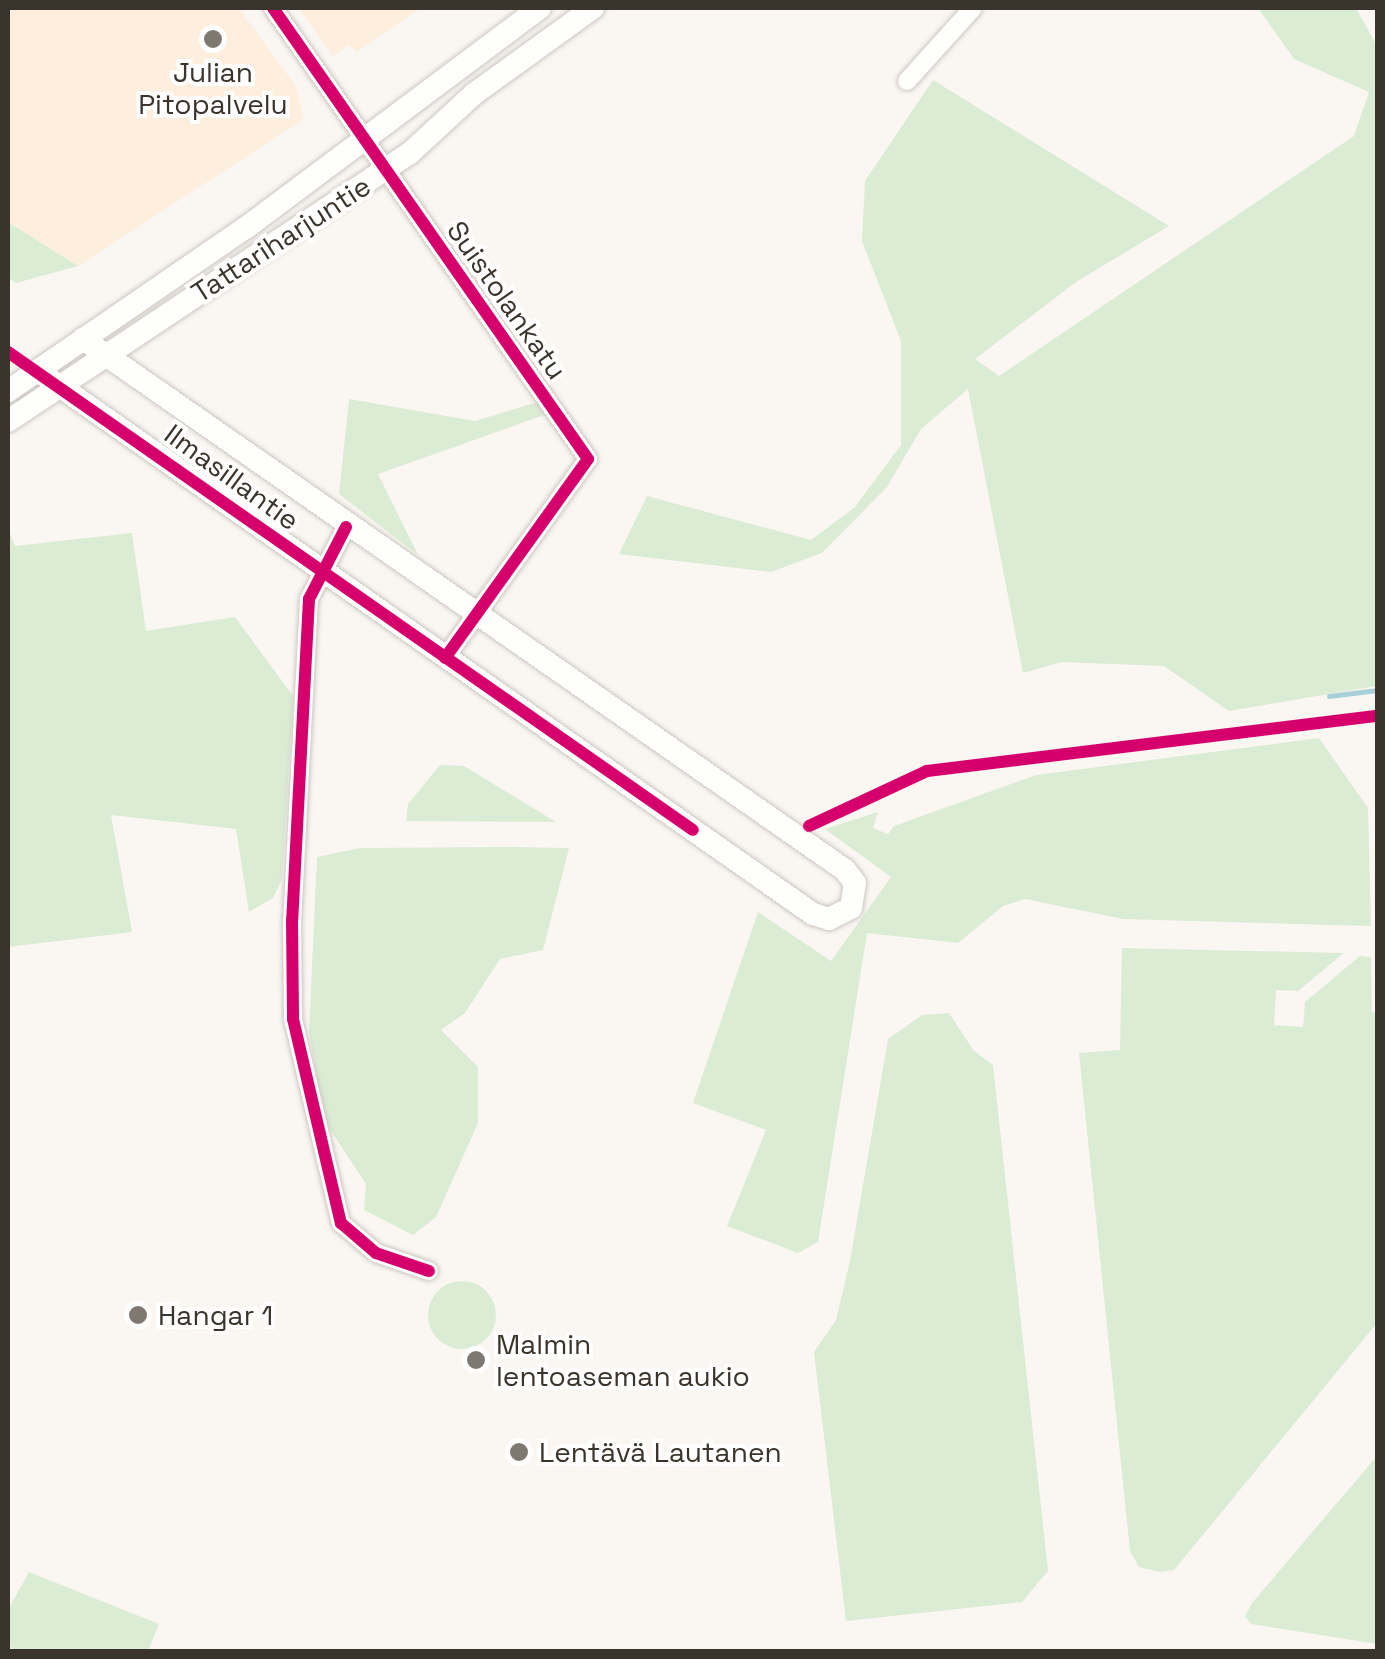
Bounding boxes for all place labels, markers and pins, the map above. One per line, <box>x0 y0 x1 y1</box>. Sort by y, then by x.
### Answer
marker: Julian Pitopalvelu <box>202 28 224 50</box>
place label: Julian Pitopalvelu <box>138 55 288 121</box>
place label: Hangar 1 <box>158 1298 273 1332</box>
marker: Hangar 1 <box>127 1304 149 1326</box>
place label: Malmin lentoaseman aukio <box>496 1327 750 1393</box>
marker: Malmin lentoaseman aukio <box>465 1349 487 1371</box>
place label: Lentävä Lautanen <box>539 1435 782 1469</box>
marker: Lentävä Lautanen <box>508 1441 530 1463</box>

